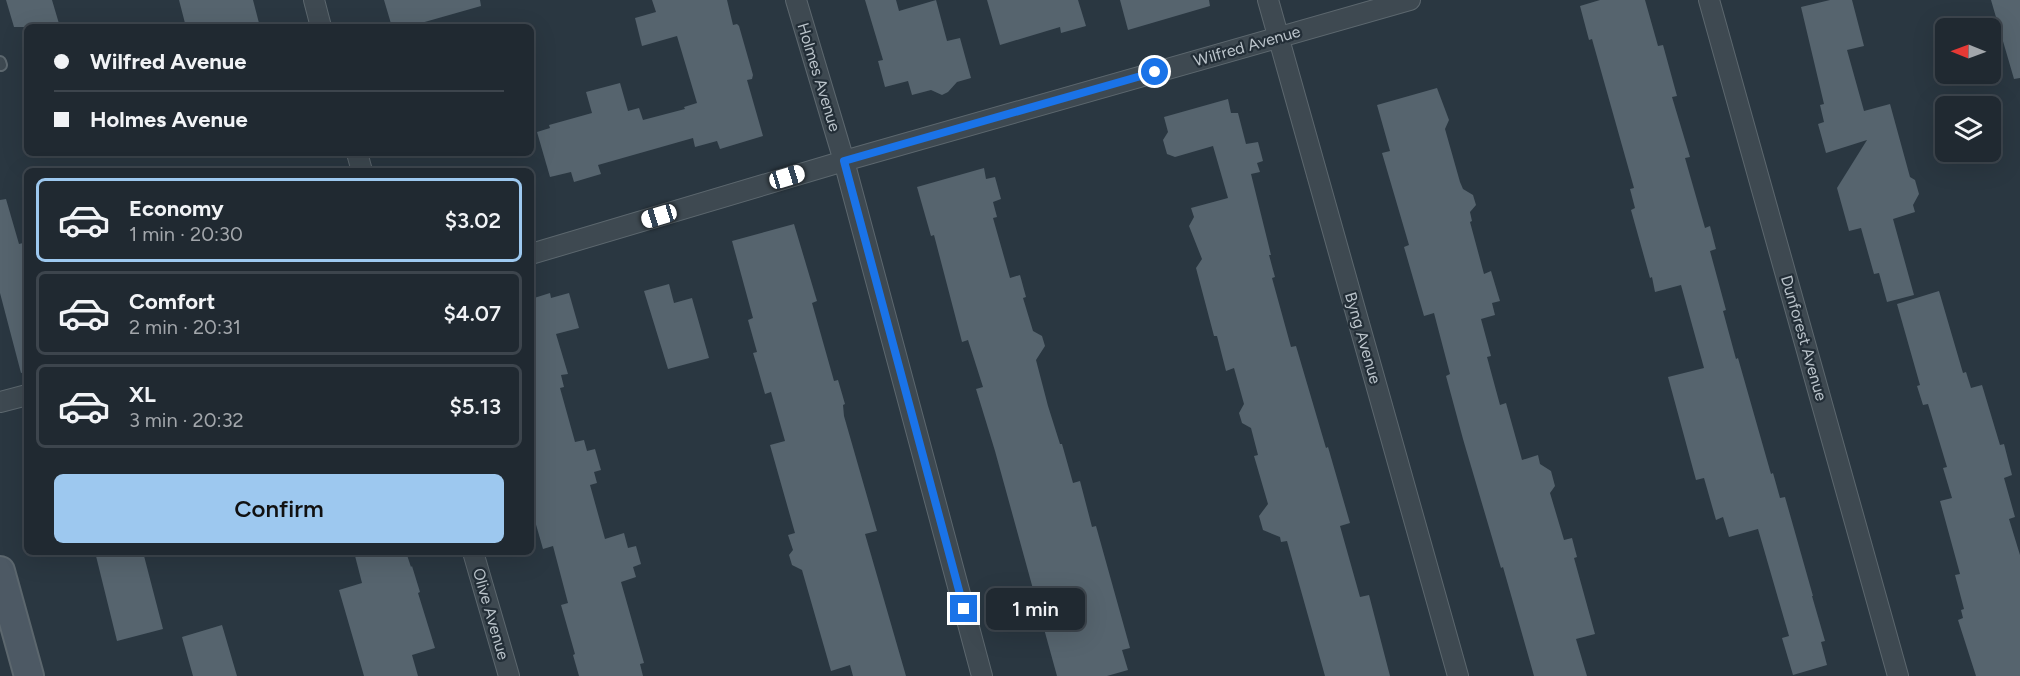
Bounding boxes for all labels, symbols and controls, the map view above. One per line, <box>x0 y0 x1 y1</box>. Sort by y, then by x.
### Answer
north arrow <box>1935 18 2001 84</box>
map controls <box>1935 18 2001 162</box>
street label: Holmes Avenue <box>793 20 845 134</box>
street label: Wilfred Avenue <box>1191 22 1303 70</box>
text: Wilfred Avenue <box>90 48 246 75</box>
route start <box>1141 58 1168 85</box>
button: layers <box>1935 96 2001 162</box>
text: Holmes Avenue <box>90 106 248 133</box>
car <box>767 163 807 191</box>
icon: car <box>57 193 111 247</box>
text: Economy <box>129 195 224 222</box>
car <box>639 202 679 230</box>
text: $3.02 <box>445 207 501 234</box>
text: 1 min · 20:30 <box>129 222 243 246</box>
street label: Dunforest Avenue <box>1777 273 1831 403</box>
icon: car <box>57 286 111 340</box>
text: Comfort <box>129 288 215 315</box>
street label: Byng Avenue <box>1341 290 1385 386</box>
text: $4.07 <box>444 300 501 327</box>
text: 2 min · 20:31 <box>129 315 241 339</box>
icon: car <box>57 379 111 433</box>
text: XL <box>129 381 156 408</box>
text: $5.13 <box>450 393 501 420</box>
text: 3 min · 20:32 <box>129 408 244 432</box>
button: Confirm <box>54 474 504 543</box>
street label: Olive Avenue <box>469 566 513 662</box>
callout: 1 min <box>985 588 1084 630</box>
route end <box>950 595 977 622</box>
text: 1 min <box>1012 597 1059 621</box>

